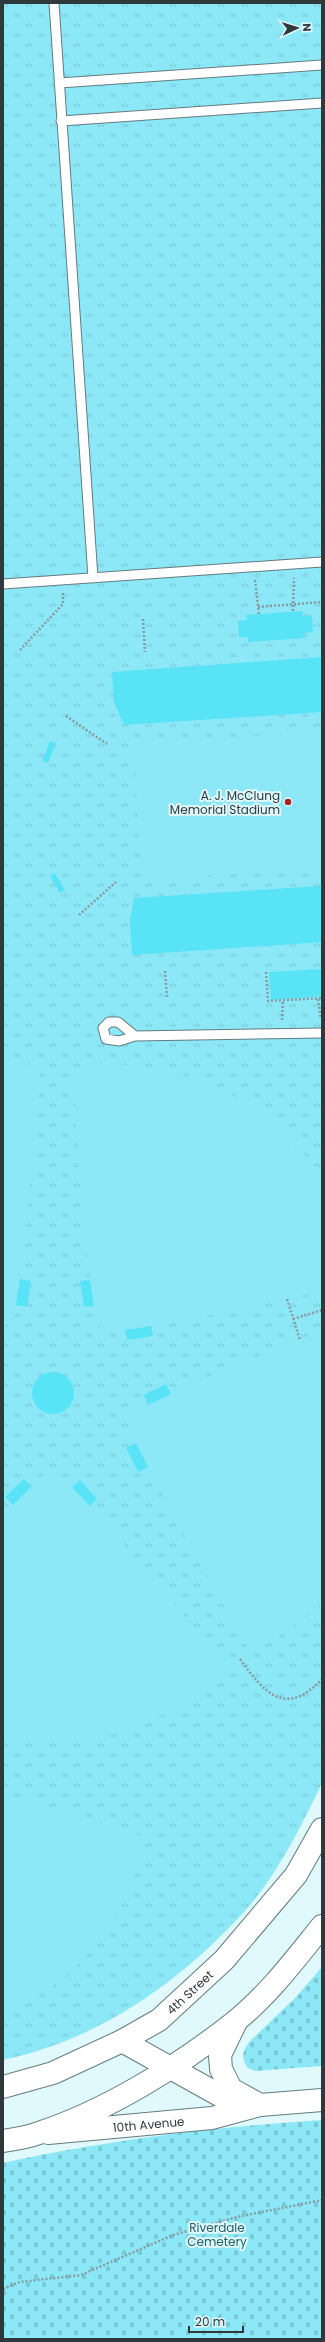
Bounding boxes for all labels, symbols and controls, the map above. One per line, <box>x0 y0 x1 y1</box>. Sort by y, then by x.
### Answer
north arrow <box>277 8 317 48</box>
text: N <box>299 23 315 32</box>
place label: A. J. McClung Memorial Stadium <box>170 787 280 818</box>
marker: A. J. McClung Memorial Stadium <box>283 797 293 807</box>
street label: 4th Street <box>162 1966 217 2018</box>
street label: 10th Avenue <box>112 2112 185 2136</box>
park label: Riverdale Cemetery <box>187 2219 247 2250</box>
scale bar <box>189 2308 243 2334</box>
text: 20 m <box>195 2313 225 2330</box>

